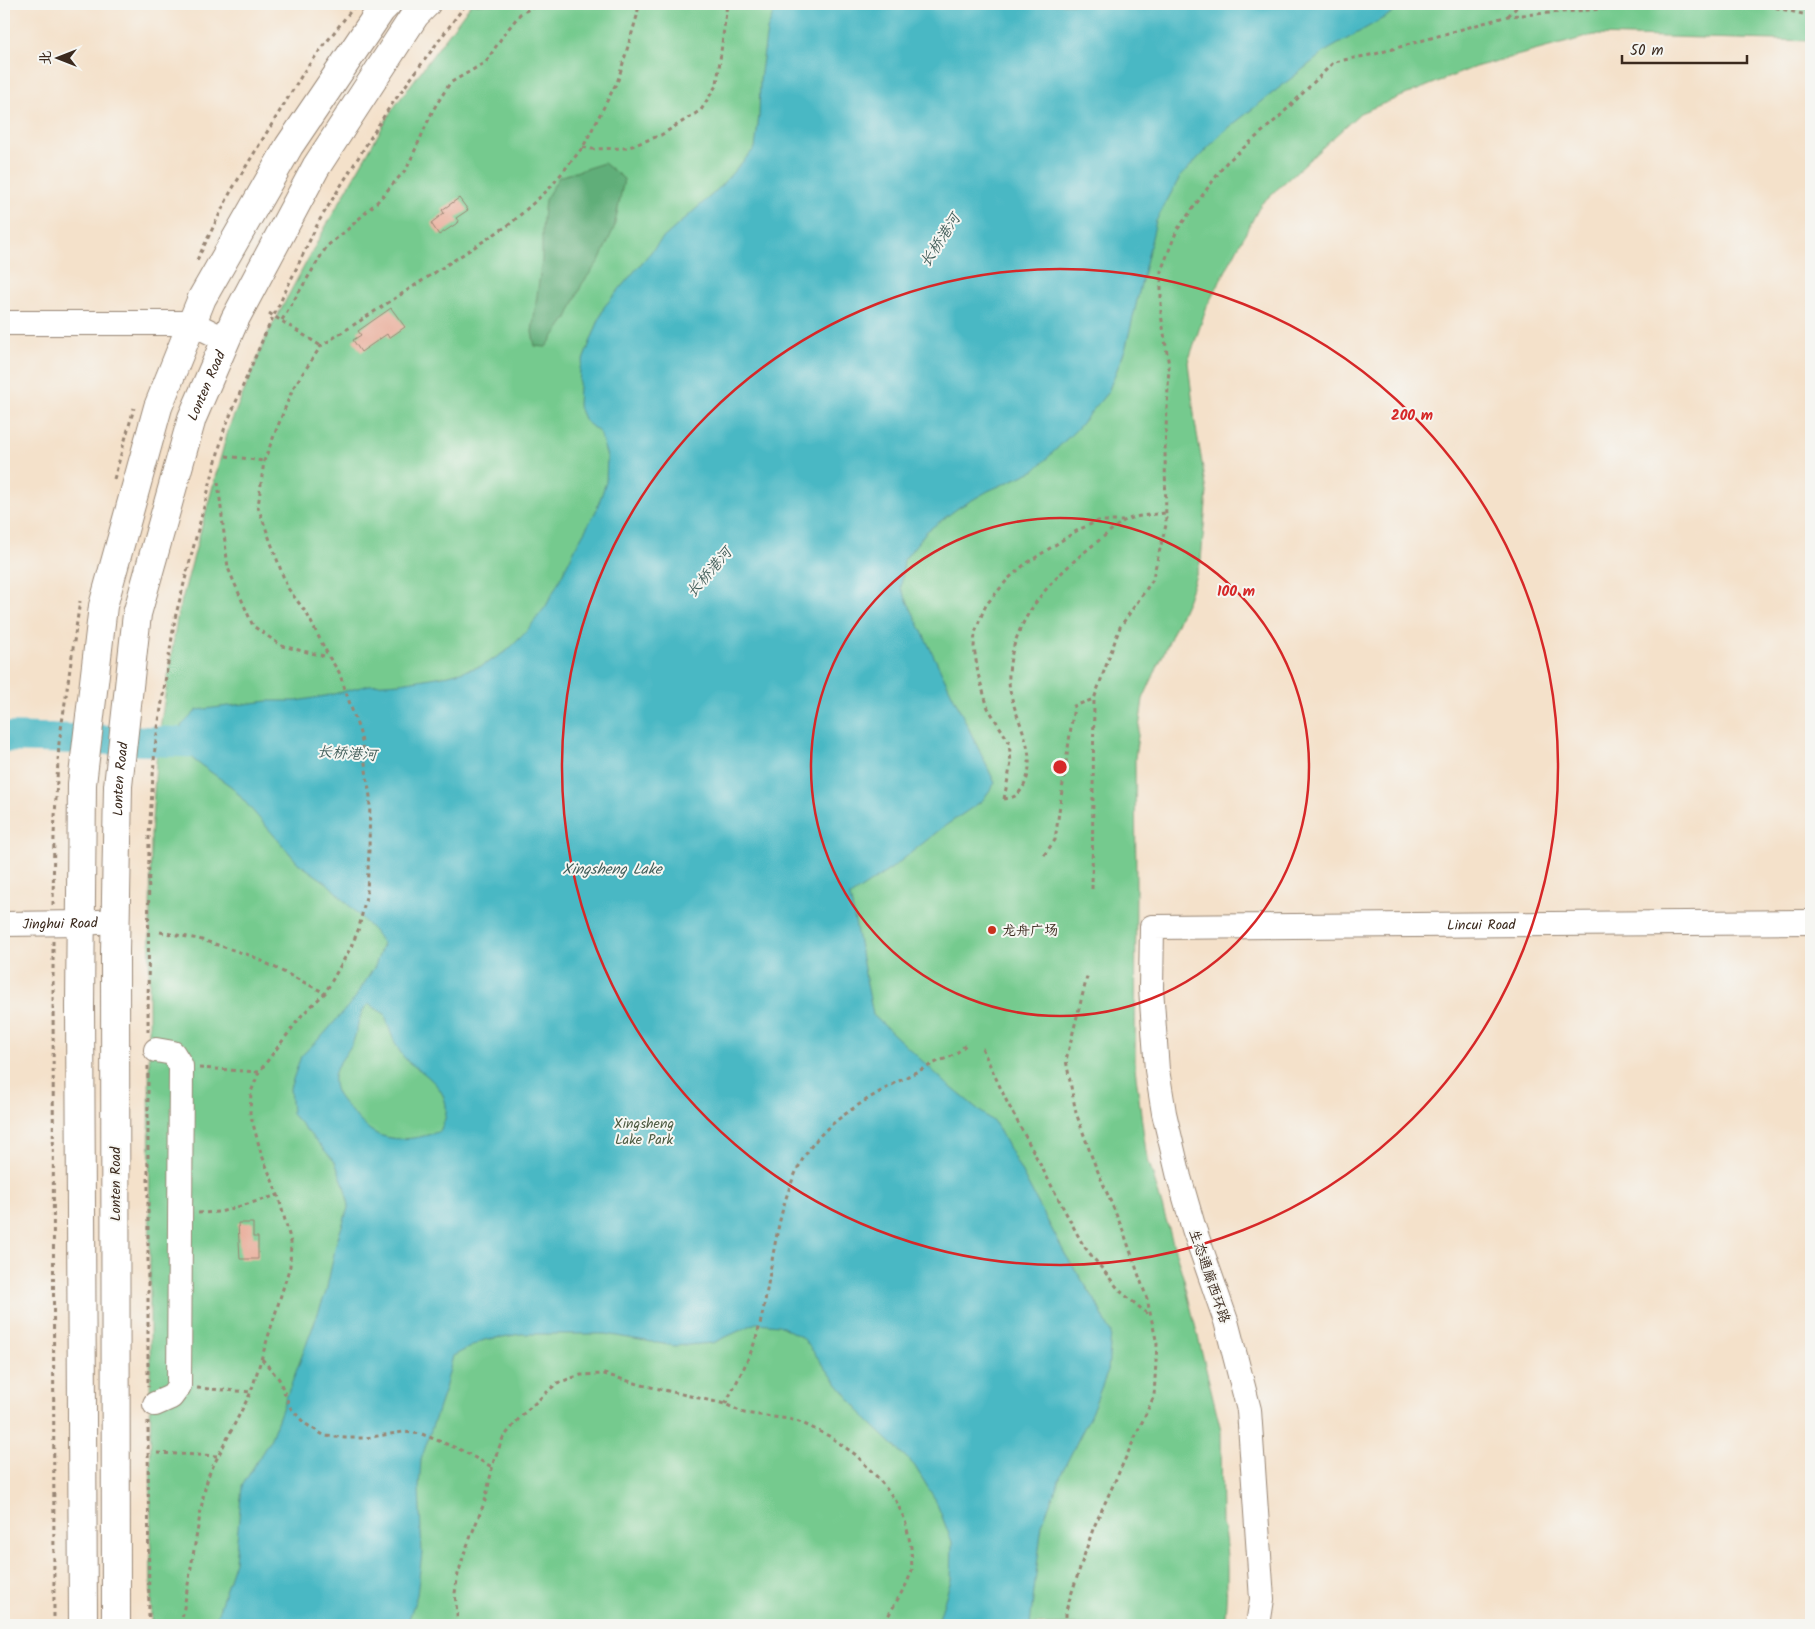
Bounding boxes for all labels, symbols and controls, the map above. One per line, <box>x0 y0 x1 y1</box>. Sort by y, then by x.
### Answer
north arrow <box>32 32 82 82</box>
scale bar <box>1622 32 1748 64</box>
text: 50 m <box>1630 39 1664 63</box>
text: 北 <box>35 51 57 65</box>
water label: 长桥港河 <box>914 206 969 272</box>
street label: Lonten Road <box>182 347 232 424</box>
text: 200 m <box>1391 404 1433 428</box>
water label: 长桥港河 <box>681 540 740 603</box>
text: 100 m <box>1217 580 1255 604</box>
street label: Lonten Road <box>107 740 135 816</box>
water label: 长桥港河 <box>316 740 381 768</box>
centre of rings <box>1051 758 1069 776</box>
water label: Xingsheng Lake <box>562 858 663 882</box>
street label: Jinghui Road <box>22 912 99 936</box>
street label: Lincui Road <box>1447 914 1517 937</box>
place label: 龙舟广场 <box>1002 920 1058 942</box>
marker: 龙舟广场 <box>986 924 998 936</box>
park label: Xingsheng Lake Park <box>614 1113 674 1151</box>
street label: Lonten Road <box>105 1146 127 1221</box>
street label: 生态通廊西环路 <box>1183 1226 1235 1326</box>

